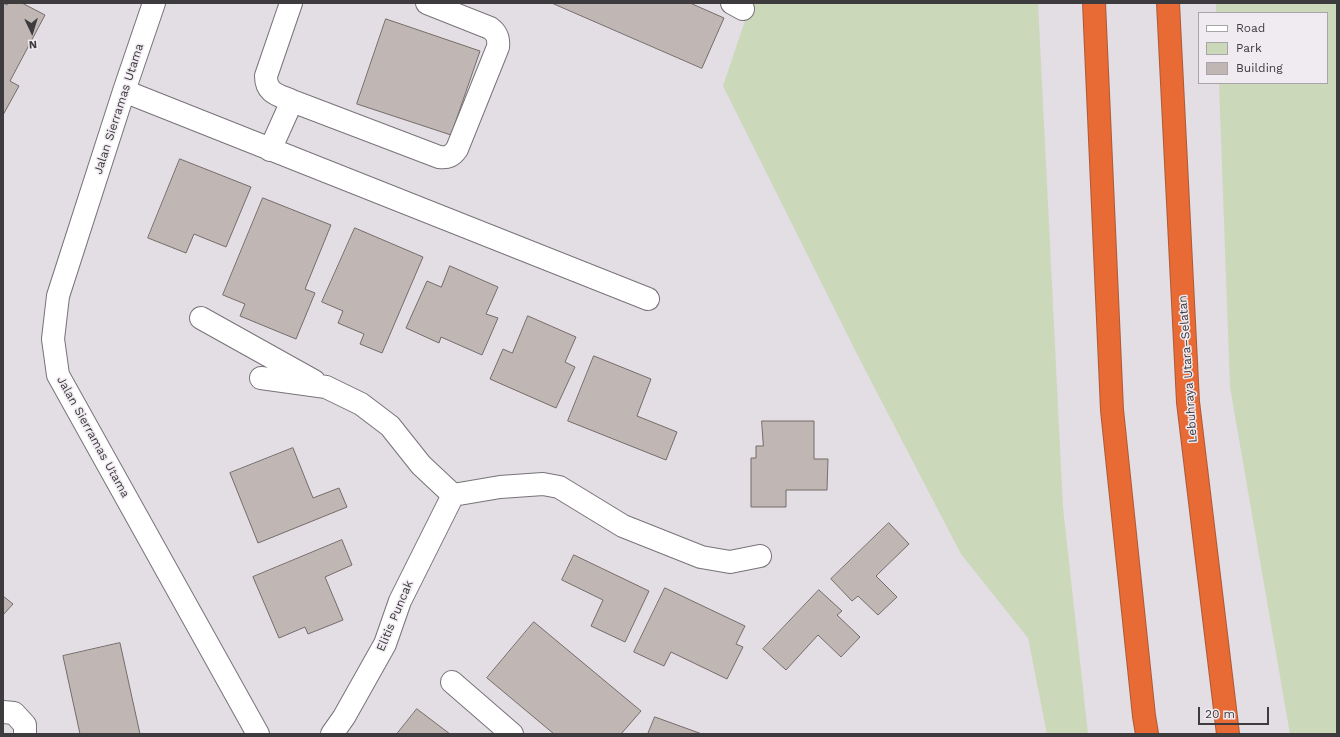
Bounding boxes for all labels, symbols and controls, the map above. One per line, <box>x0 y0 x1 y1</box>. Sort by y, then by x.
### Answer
north arrow <box>12 12 52 52</box>
legend <box>1198 12 1328 84</box>
text: Road <box>1236 21 1265 35</box>
text: N <box>28 38 37 51</box>
text: Park <box>1236 41 1262 55</box>
street label: Jalan Sierramas Utama <box>91 42 147 176</box>
text: Building <box>1236 61 1283 75</box>
street label: Lebuhraya Utara–Selatan <box>1176 295 1200 443</box>
street label: Jalan Sierramas Utama <box>54 374 132 500</box>
street label: Elitis Puncak <box>374 578 416 654</box>
scale bar <box>1200 699 1271 725</box>
text: 20 m <box>1205 707 1235 721</box>

